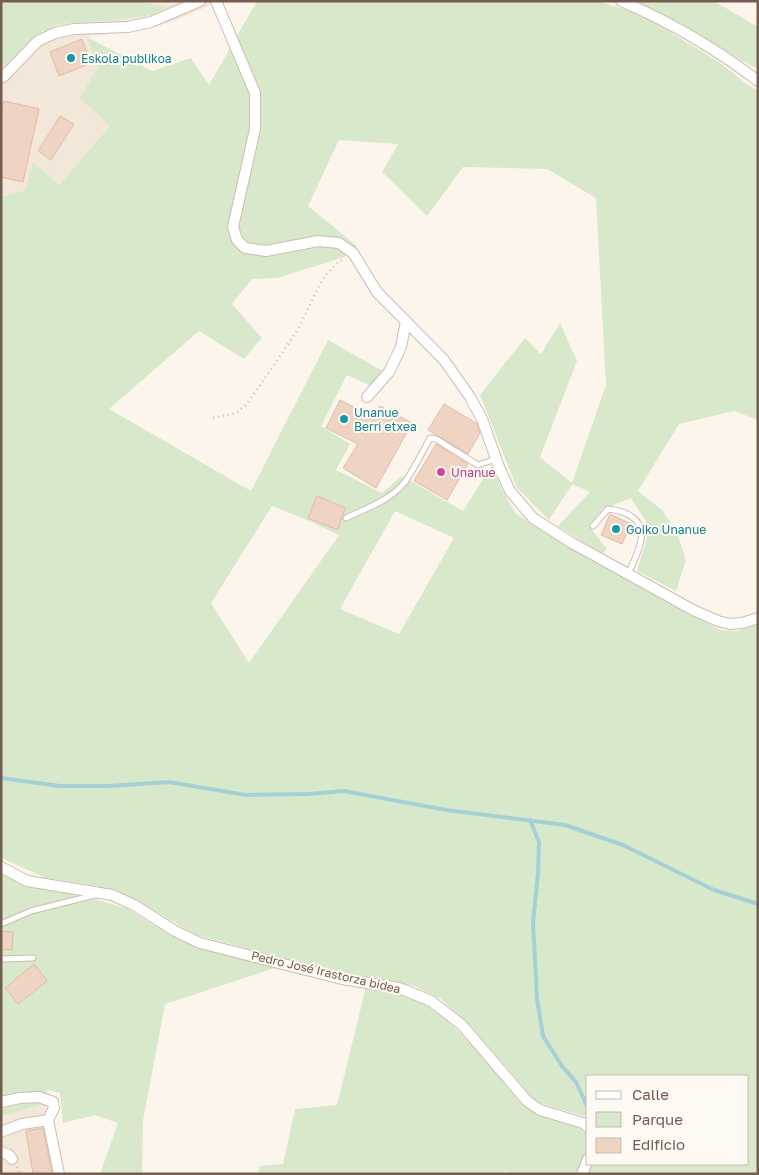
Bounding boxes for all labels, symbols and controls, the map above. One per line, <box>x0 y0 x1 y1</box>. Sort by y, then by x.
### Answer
place label: Eskola publikoa <box>81 51 172 66</box>
marker: Eskola publikoa <box>65 52 77 64</box>
place label: Unanue Berri etxea <box>354 405 417 434</box>
marker: Unanue Berri etxea <box>338 413 350 425</box>
place label: Unanue <box>451 465 496 480</box>
marker: Unanue <box>435 466 447 478</box>
place label: Goiko Unanue <box>626 522 706 537</box>
marker: Goiko Unanue <box>610 523 622 535</box>
street label: Pedro José Irastorza bidea <box>250 947 402 997</box>
legend <box>586 1075 749 1165</box>
text: Calle <box>632 1085 669 1103</box>
text: Parque <box>632 1110 683 1128</box>
text: Edificio <box>632 1135 685 1153</box>

